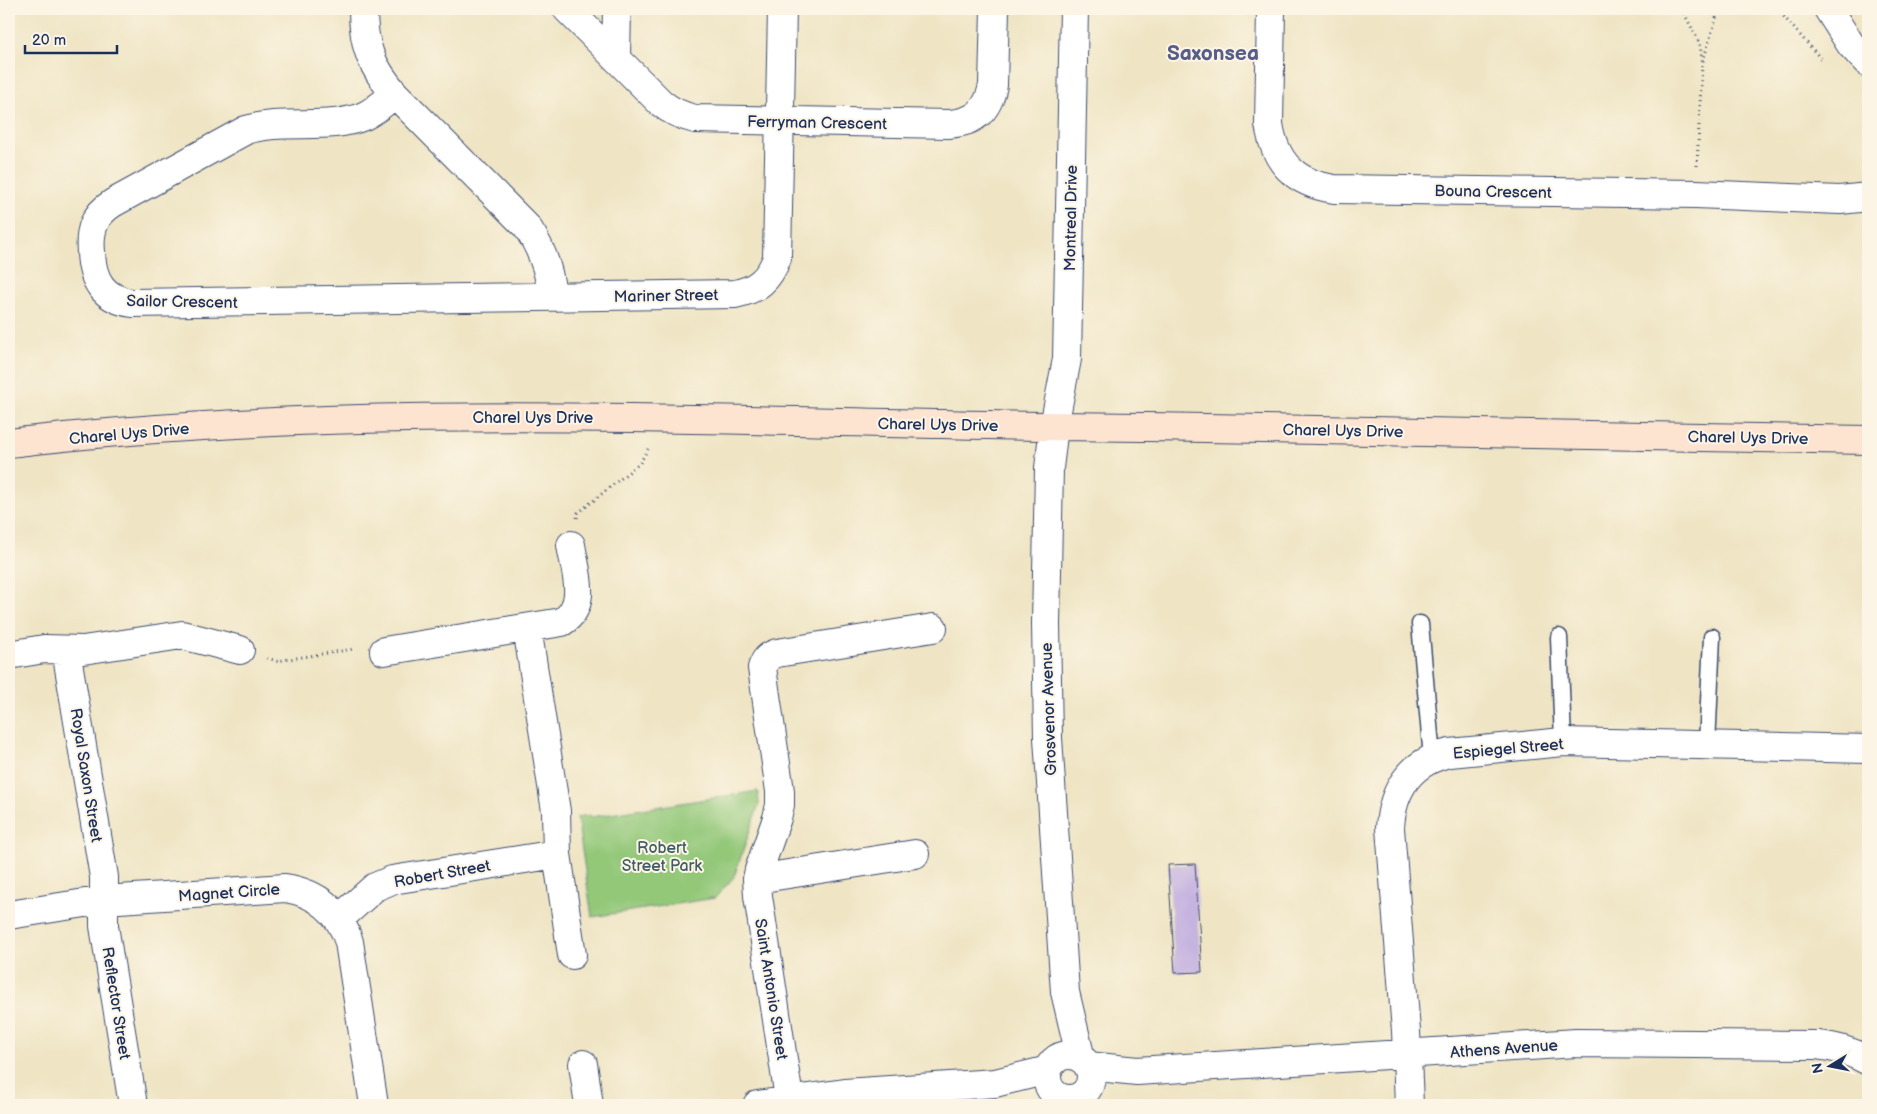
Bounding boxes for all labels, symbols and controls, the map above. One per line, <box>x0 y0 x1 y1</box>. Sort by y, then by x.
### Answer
scale bar <box>25 22 118 54</box>
text: 20 m <box>32 31 66 50</box>
district label: Saxonsea <box>1167 41 1259 66</box>
street label: Ferryman Crescent <box>747 113 887 134</box>
street label: Montreal Drive <box>1061 164 1082 271</box>
street label: Bouna Crescent <box>1434 182 1552 203</box>
street label: Mariner Street <box>614 286 719 307</box>
street label: Sailor Crescent <box>126 292 238 313</box>
street label: Charel Uys Drive <box>473 409 594 428</box>
street label: Charel Uys Drive <box>877 415 999 436</box>
street label: Charel Uys Drive <box>68 420 191 449</box>
street label: Charel Uys Drive <box>1282 421 1404 442</box>
street label: Charel Uys Drive <box>1687 428 1809 449</box>
street label: Grosvenor Avenue <box>1038 641 1061 776</box>
street label: Royal Saxon Street <box>66 707 106 844</box>
street label: Espiegel Street <box>1452 735 1564 764</box>
park label: Robert Street Park <box>622 839 702 876</box>
street label: Robert Street <box>392 857 492 892</box>
street label: Magnet Circle <box>178 880 281 907</box>
street label: Saint Antonio Street <box>750 917 791 1061</box>
street label: Reflector Street <box>97 946 134 1061</box>
street label: Athens Avenue <box>1450 1036 1559 1063</box>
north arrow <box>1804 1042 1854 1092</box>
text: N <box>1808 1062 1827 1075</box>

